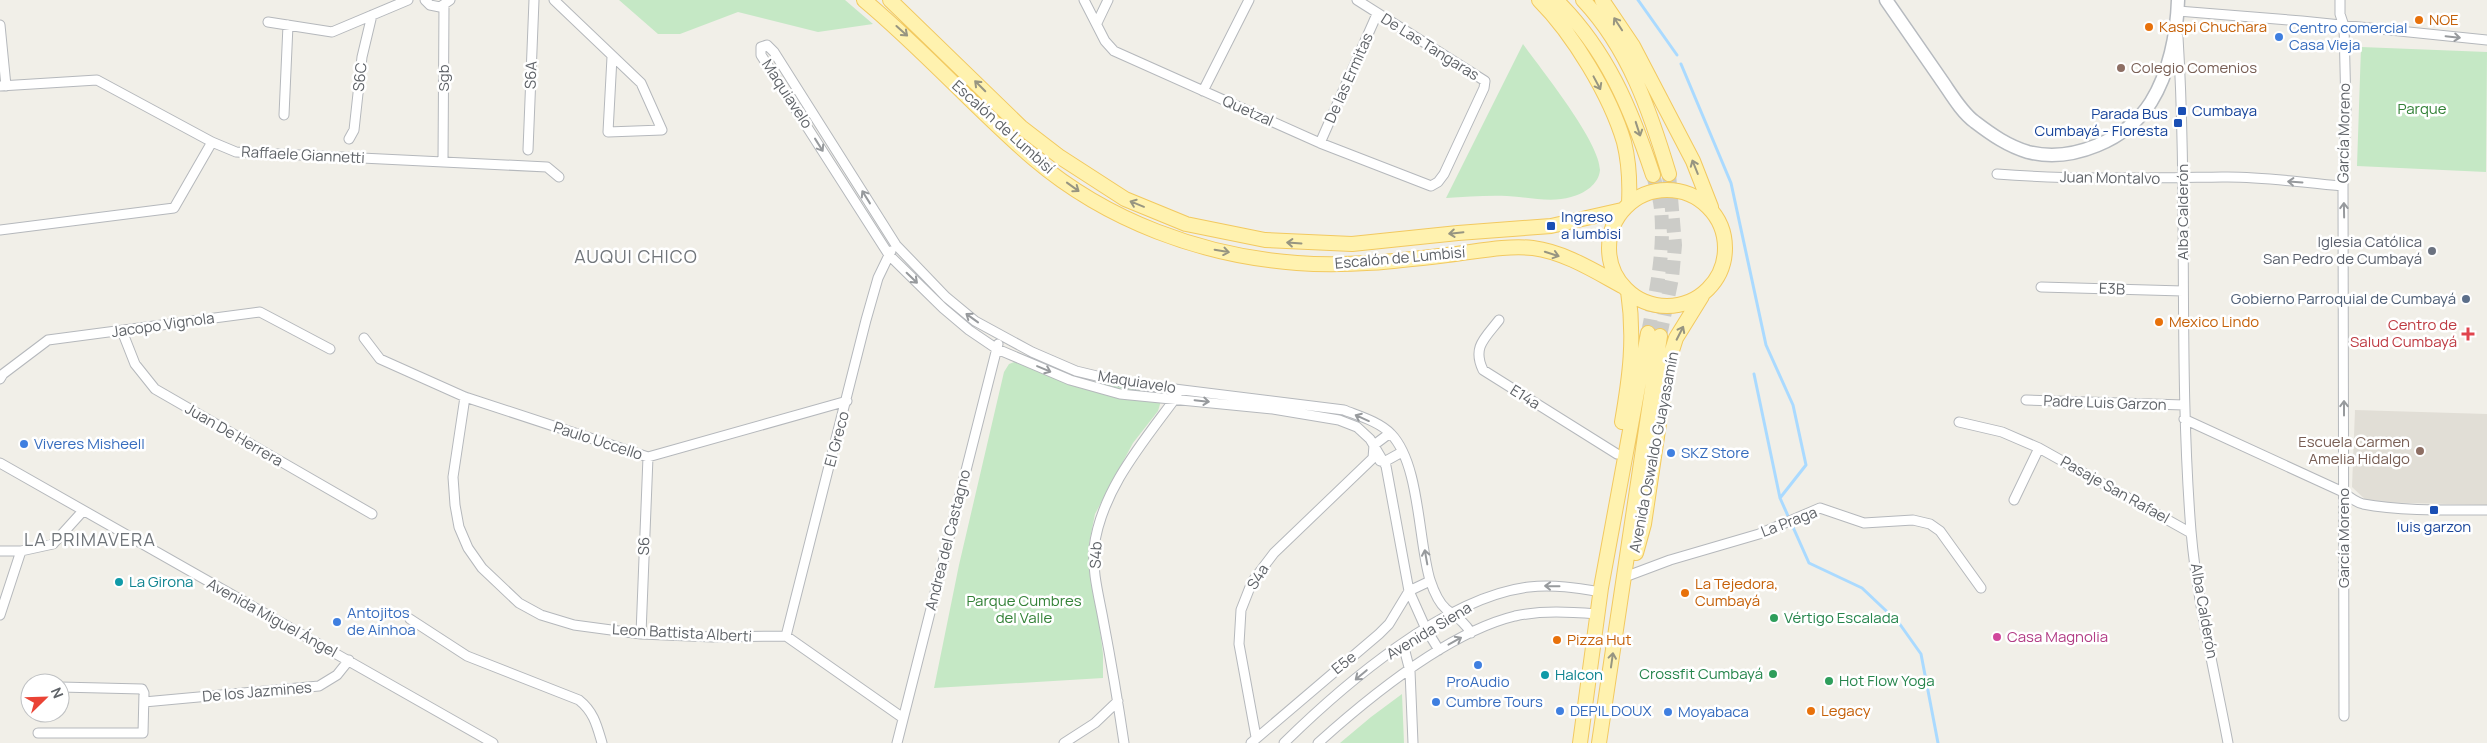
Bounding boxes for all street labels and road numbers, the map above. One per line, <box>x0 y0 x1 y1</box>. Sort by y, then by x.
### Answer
street label: De Las Tangaras <box>1377 8 1484 85</box>
street label: De las Ermitas <box>1319 29 1378 126</box>
street label: Maquiavelo <box>757 55 818 133</box>
street label: S6A <box>520 60 542 89</box>
street label: S6C <box>348 61 372 93</box>
street label: Sgb <box>433 64 454 92</box>
street label: Escalón de Lumbisí <box>948 75 1059 179</box>
street label: García Moreno <box>2332 83 2355 183</box>
street label: Quetzal <box>1219 90 1277 131</box>
street label: Raffaele Giannetti <box>241 141 365 168</box>
street label: Alba Calderón <box>2172 164 2193 260</box>
street label: Juan Montalvo <box>2060 166 2161 189</box>
street label: Escalón de Lumbisí <box>1334 241 1467 274</box>
street label: E3B <box>2099 278 2125 299</box>
street label: Jacopo Vignola <box>110 307 216 342</box>
street label: Avenida Oswaldo Guayasamín <box>1624 350 1683 554</box>
street label: Maquiavelo <box>1097 365 1178 398</box>
street label: E14a <box>1506 379 1544 414</box>
street label: Padre Luis Garzon <box>2043 390 2167 415</box>
street label: Juan De Herrera <box>181 398 287 471</box>
street label: El Greco <box>819 409 854 469</box>
street label: Paulo Uccello <box>551 416 646 465</box>
street label: Pasaje San Rafael <box>2057 451 2174 528</box>
street label: Andrea del Castagno <box>920 467 975 613</box>
street label: García Moreno <box>2333 488 2354 588</box>
street label: La Praga <box>1758 501 1820 542</box>
street label: S6 <box>633 536 654 556</box>
street label: S4b <box>1085 541 1106 569</box>
street label: S4a <box>1242 560 1273 594</box>
street label: Alba Calderón <box>2186 562 2223 660</box>
street label: Avenida Miguel Ángel <box>203 573 341 662</box>
street label: Avenida Siena <box>1382 597 1475 664</box>
street label: Leon Battista Alberti <box>611 618 753 647</box>
street label: E5e <box>1327 646 1361 679</box>
street label: De los Jazmines <box>201 676 313 707</box>

